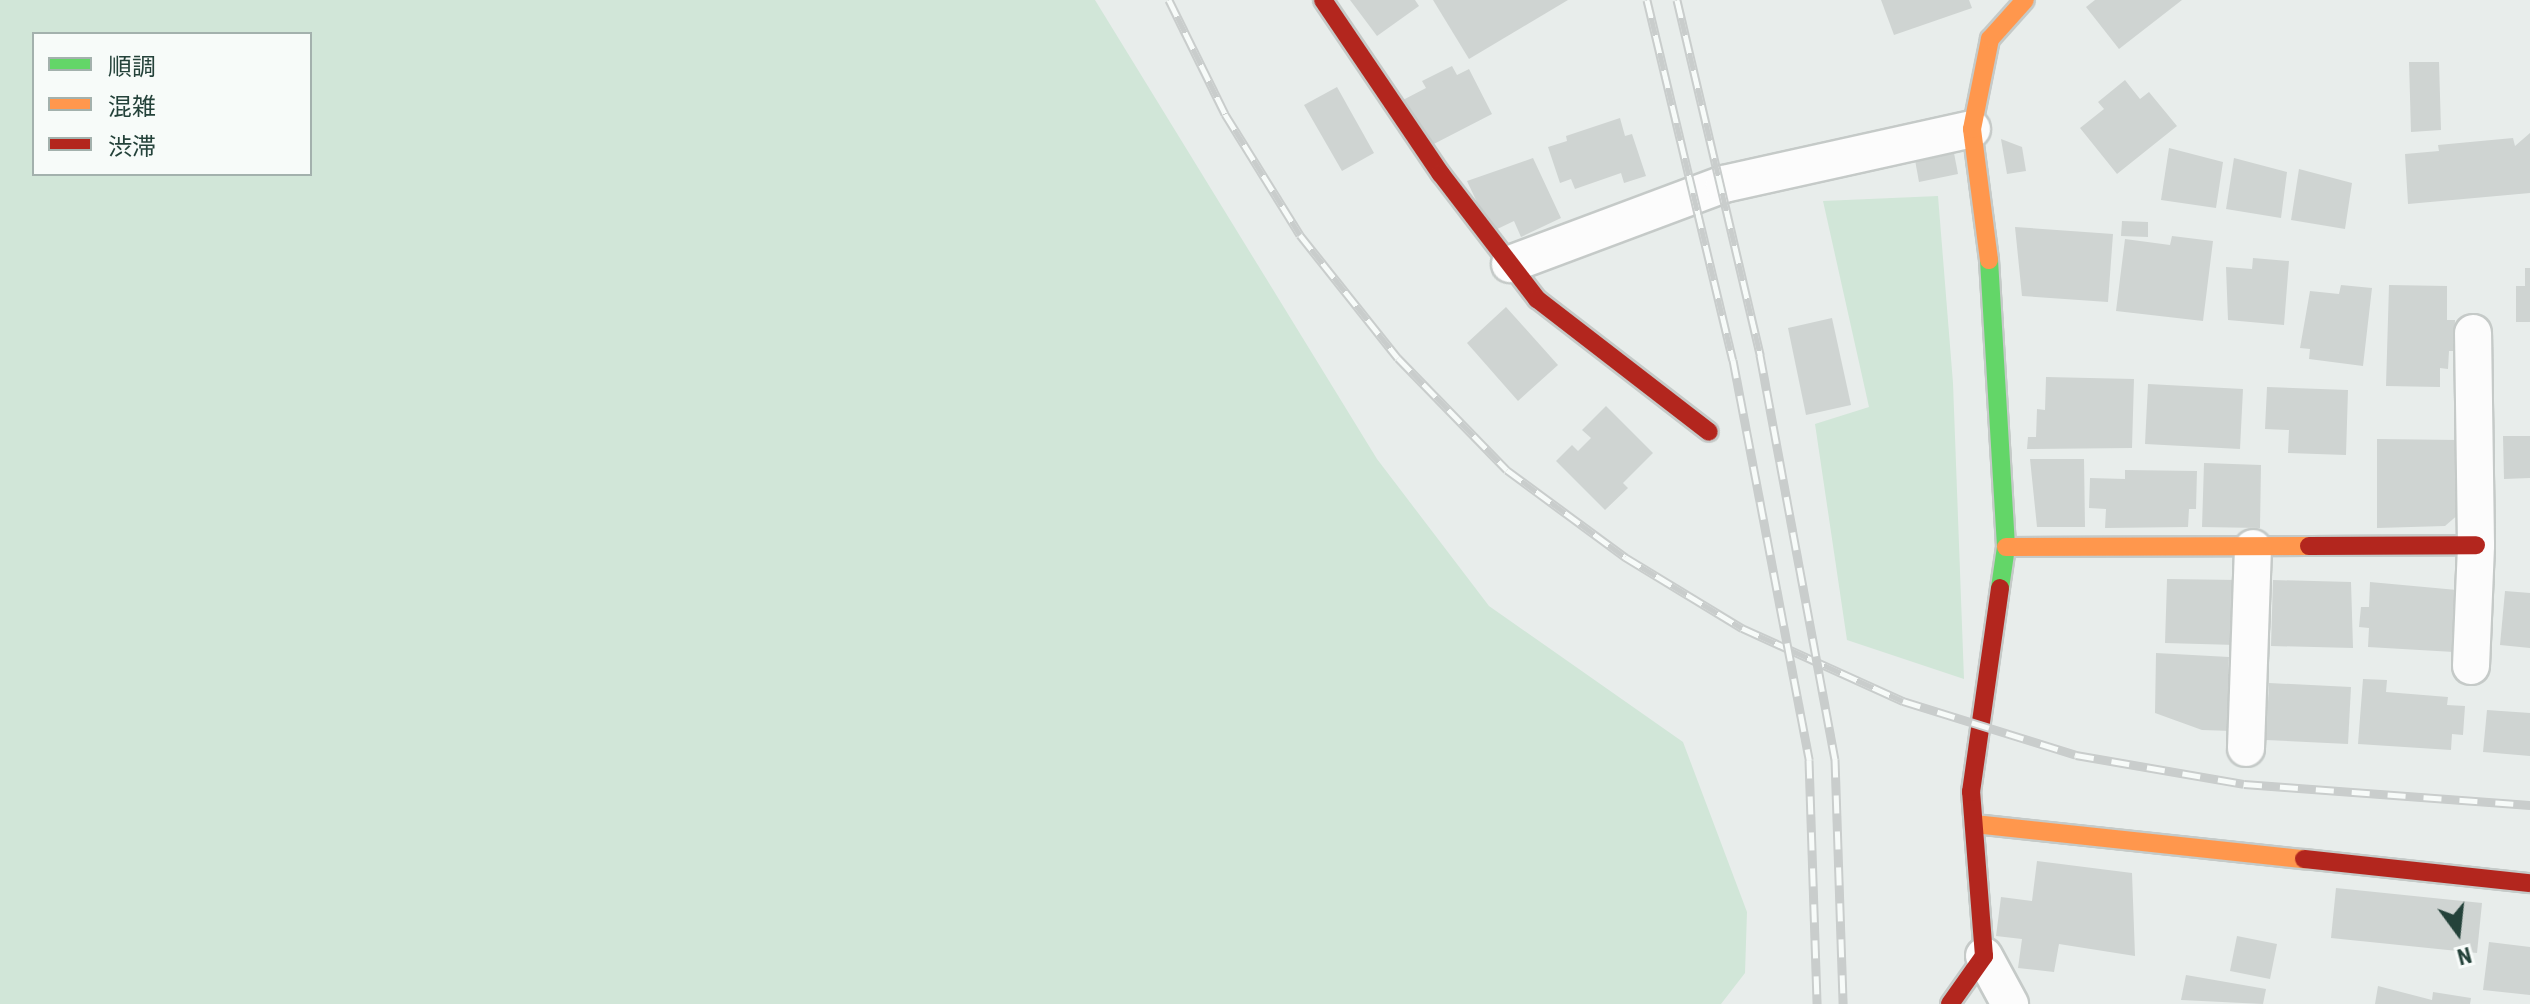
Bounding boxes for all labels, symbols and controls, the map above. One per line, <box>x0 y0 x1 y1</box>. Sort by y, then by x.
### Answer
legend <box>32 32 312 176</box>
text: 順調 <box>108 53 156 81</box>
text: 混雑 <box>108 93 156 121</box>
text: 渋滞 <box>108 133 156 161</box>
north arrow <box>2418 892 2498 972</box>
text: N <box>2455 942 2474 969</box>

